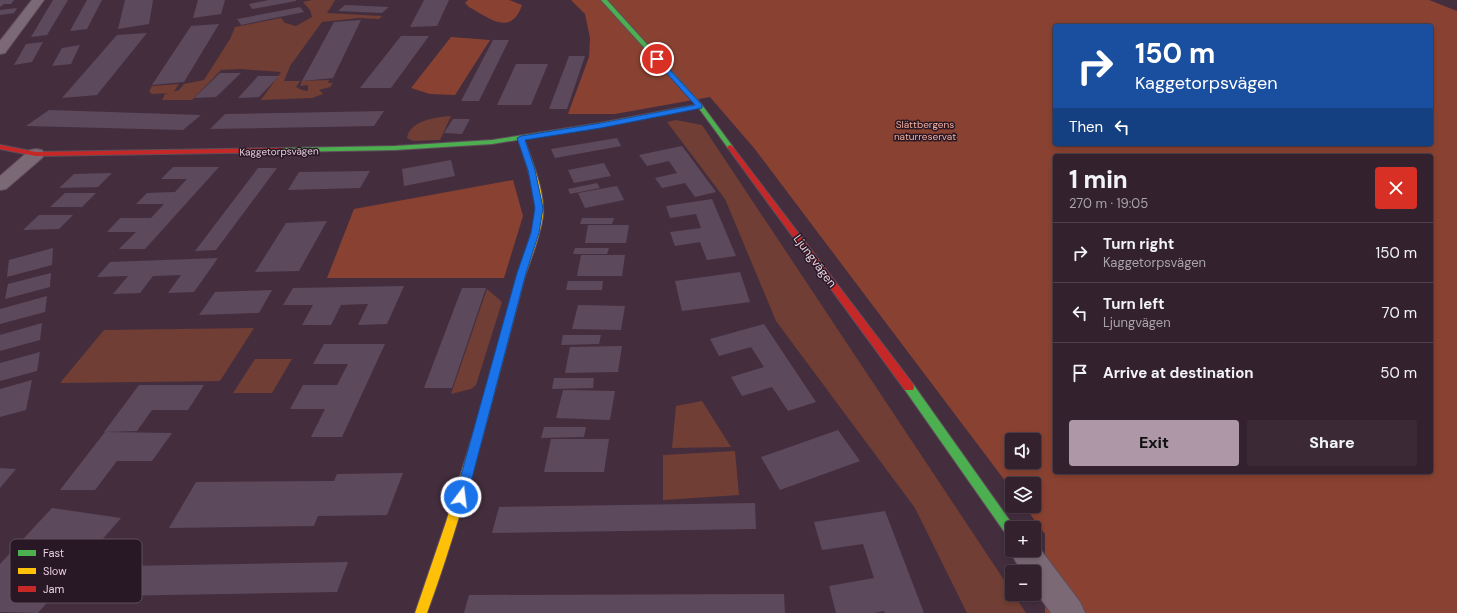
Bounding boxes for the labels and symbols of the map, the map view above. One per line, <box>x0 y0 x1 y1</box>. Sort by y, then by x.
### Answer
pin <box>640 42 674 76</box>
park label: Slättbergens naturreservat <box>894 118 956 143</box>
street label: Kaggetorpsvägen <box>239 144 319 159</box>
street label: Ljungvägen <box>790 231 840 291</box>
position arrow <box>440 476 482 518</box>
legend <box>10 539 142 603</box>
text: Fast <box>43 546 64 560</box>
text: Slow <box>43 564 67 578</box>
text: Jam <box>43 582 64 596</box>

